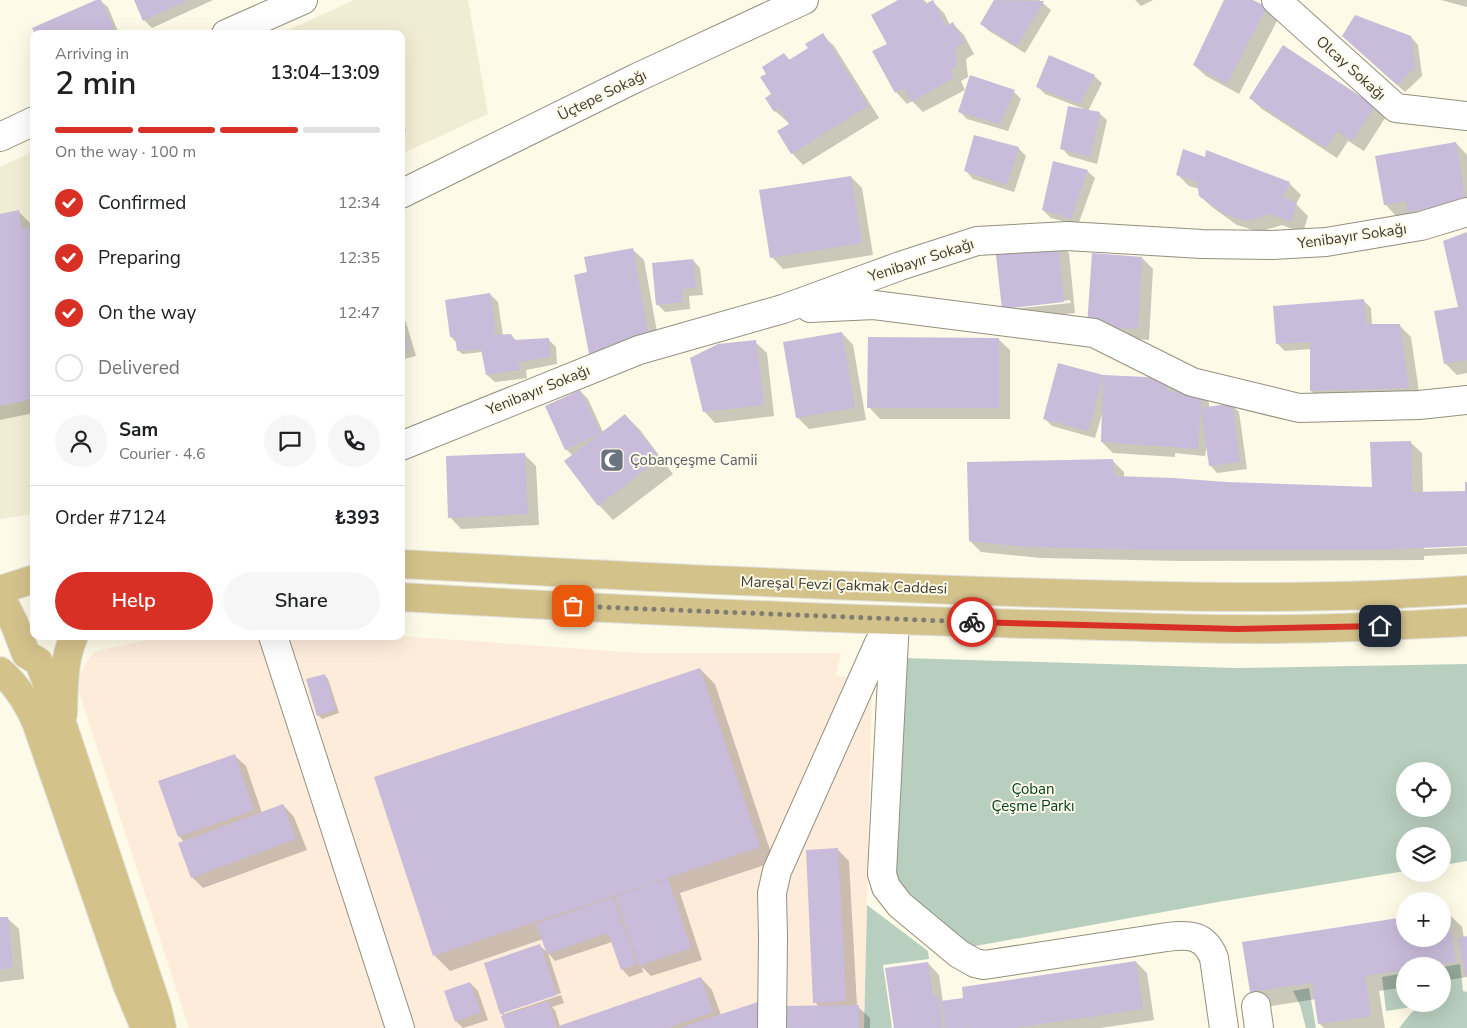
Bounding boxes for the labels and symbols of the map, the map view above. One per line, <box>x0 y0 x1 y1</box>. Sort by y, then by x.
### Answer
street label: Olcay Sokağı <box>1312 31 1390 105</box>
street label: Üçtepe Sokağı <box>554 65 650 125</box>
street label: Yenibayır Sokağı <box>1295 218 1408 254</box>
street label: Yenibayır Sokağı <box>865 233 976 287</box>
street label: Yenibayır Sokağı <box>482 360 593 420</box>
mosque icon: Çobançeşme Camii <box>599 447 625 473</box>
place label: Çobançeşme Camii <box>630 450 757 470</box>
street label: Mareşal Fevzi Çakmak Caddesi <box>740 571 948 599</box>
pin <box>552 585 594 627</box>
courier <box>947 597 997 647</box>
pin <box>1359 605 1401 647</box>
park label: Çoban Çeşme Parkı <box>992 779 1074 816</box>

